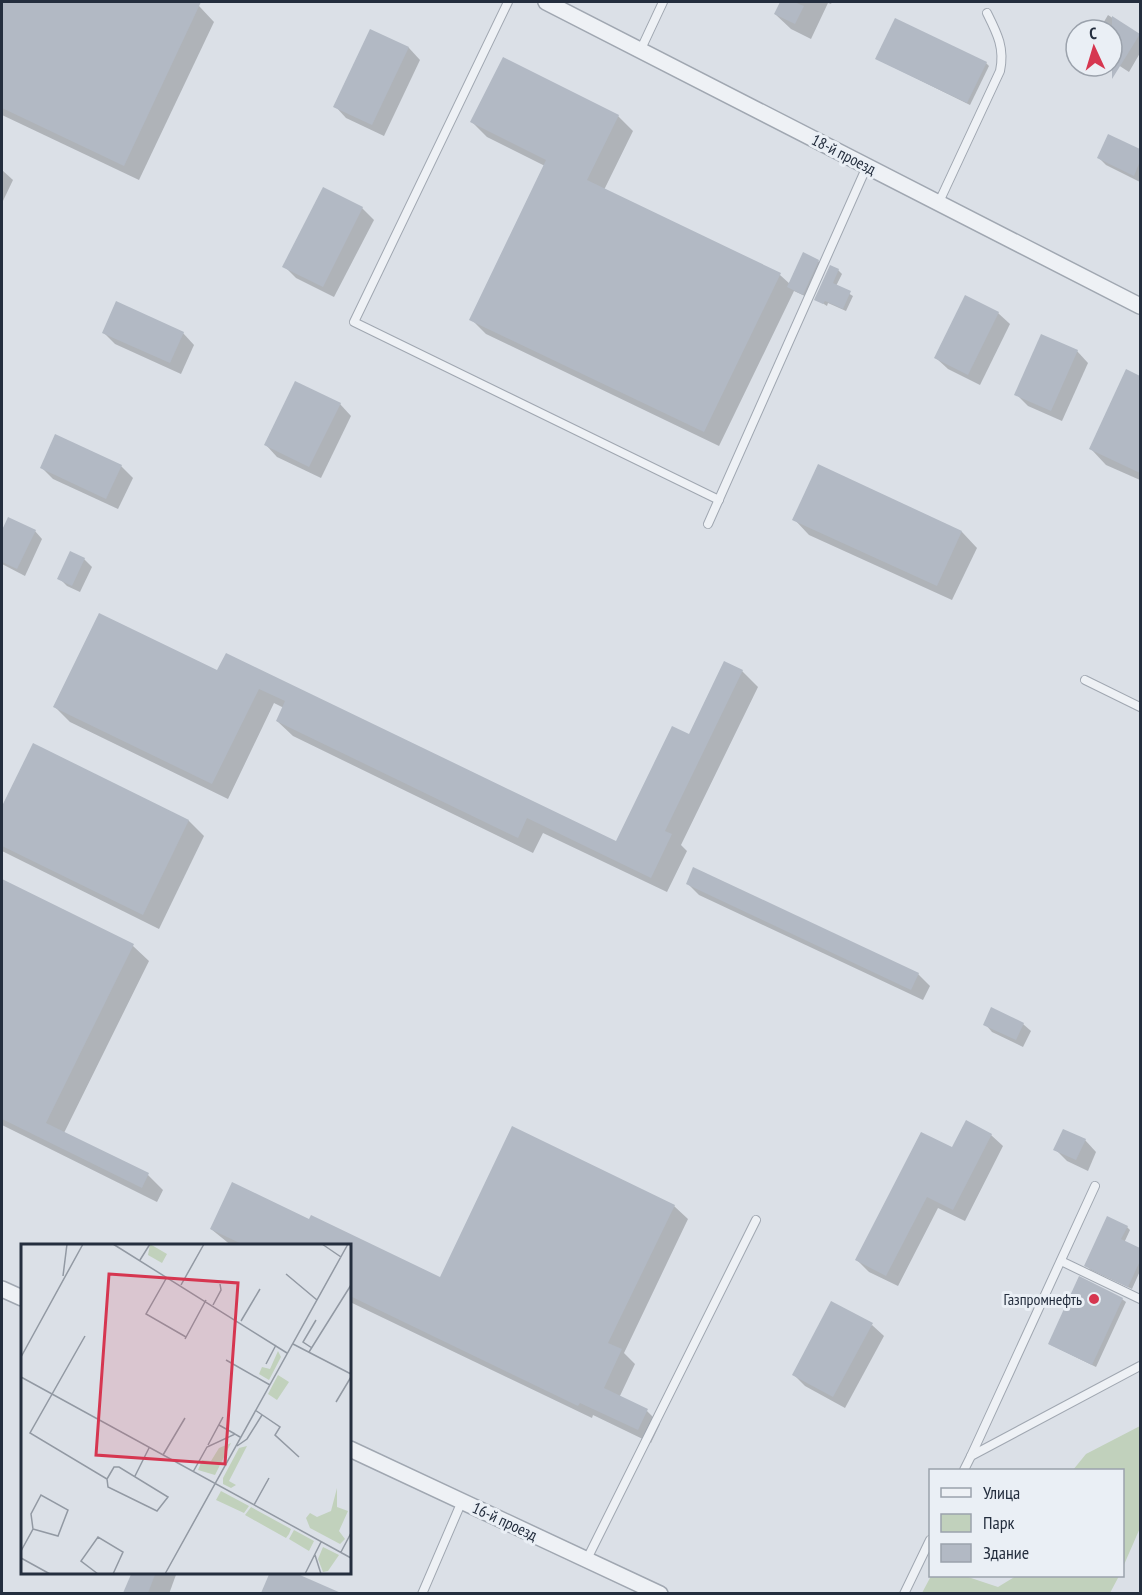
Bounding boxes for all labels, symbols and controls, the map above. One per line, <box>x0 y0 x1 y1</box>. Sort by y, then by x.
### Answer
north arrow <box>1064 18 1124 78</box>
text: С <box>1089 23 1098 43</box>
street label: 18-й проезд <box>809 129 879 179</box>
inset map <box>21 1244 351 1574</box>
place label: Газпромнефть <box>1003 1289 1082 1309</box>
marker: Газпромнефть <box>1087 1292 1101 1306</box>
legend <box>929 1469 1124 1577</box>
text: Улица <box>983 1481 1020 1504</box>
street label: 16-й проезд <box>469 1497 541 1545</box>
text: Парк <box>983 1511 1014 1534</box>
text: Здание <box>983 1541 1029 1564</box>

